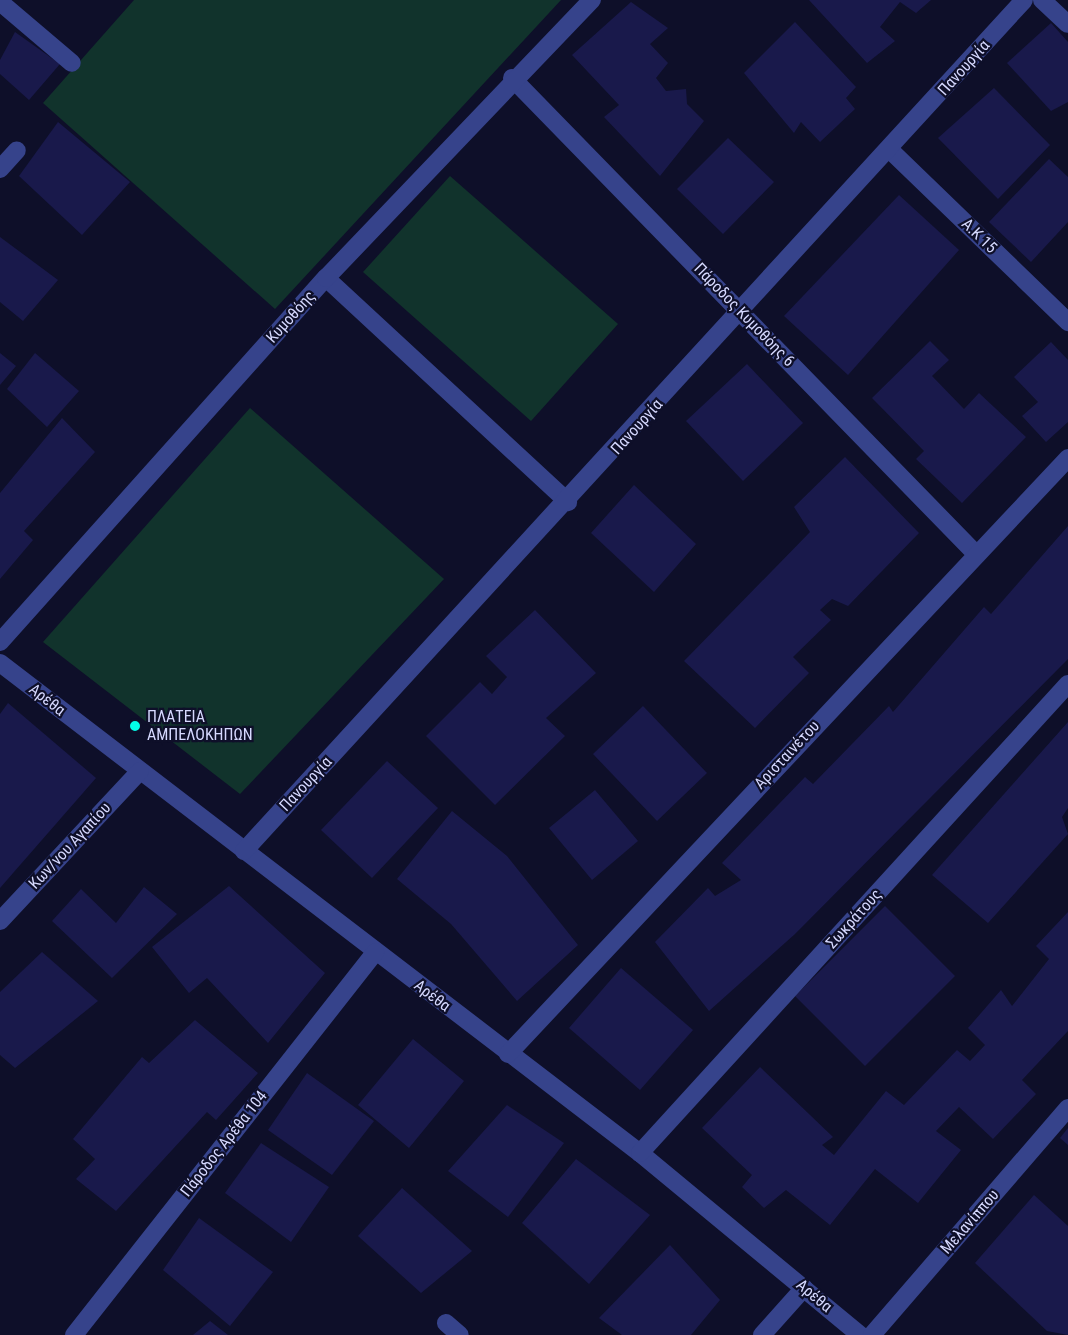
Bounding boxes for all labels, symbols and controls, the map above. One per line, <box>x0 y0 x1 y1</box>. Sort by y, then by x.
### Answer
street label: Πανουργία <box>934 36 994 100</box>
street label: Α.Κ 15 <box>957 215 1001 257</box>
street label: Πάροδος Κυμοθόης 6 <box>690 259 798 371</box>
street label: Κυμοθόης <box>263 287 319 347</box>
street label: Πανουργία <box>607 395 667 459</box>
street label: Αρέθα <box>25 680 69 720</box>
place label: ΠΛΑΤΕΙΑ ΑΜΠΕΛΟΚΗΠΩΝ <box>147 707 253 745</box>
street label: Αρισταινέτου <box>750 717 824 793</box>
marker: ΠΛΑΤΕΙΑ ΑΜΠΕΛΟΚΗΠΩΝ <box>128 719 142 733</box>
street label: Πανουργία <box>276 753 336 815</box>
street label: Κων/νου Αγαπίου <box>25 799 115 893</box>
street label: Σωκράτους <box>822 885 886 953</box>
street label: Αρέθα <box>410 976 454 1016</box>
street label: Πάροδος Αρέθα 104 <box>177 1087 271 1201</box>
street label: Μελανίππου <box>937 1186 1003 1258</box>
street label: Αρέθα <box>792 1276 836 1316</box>

